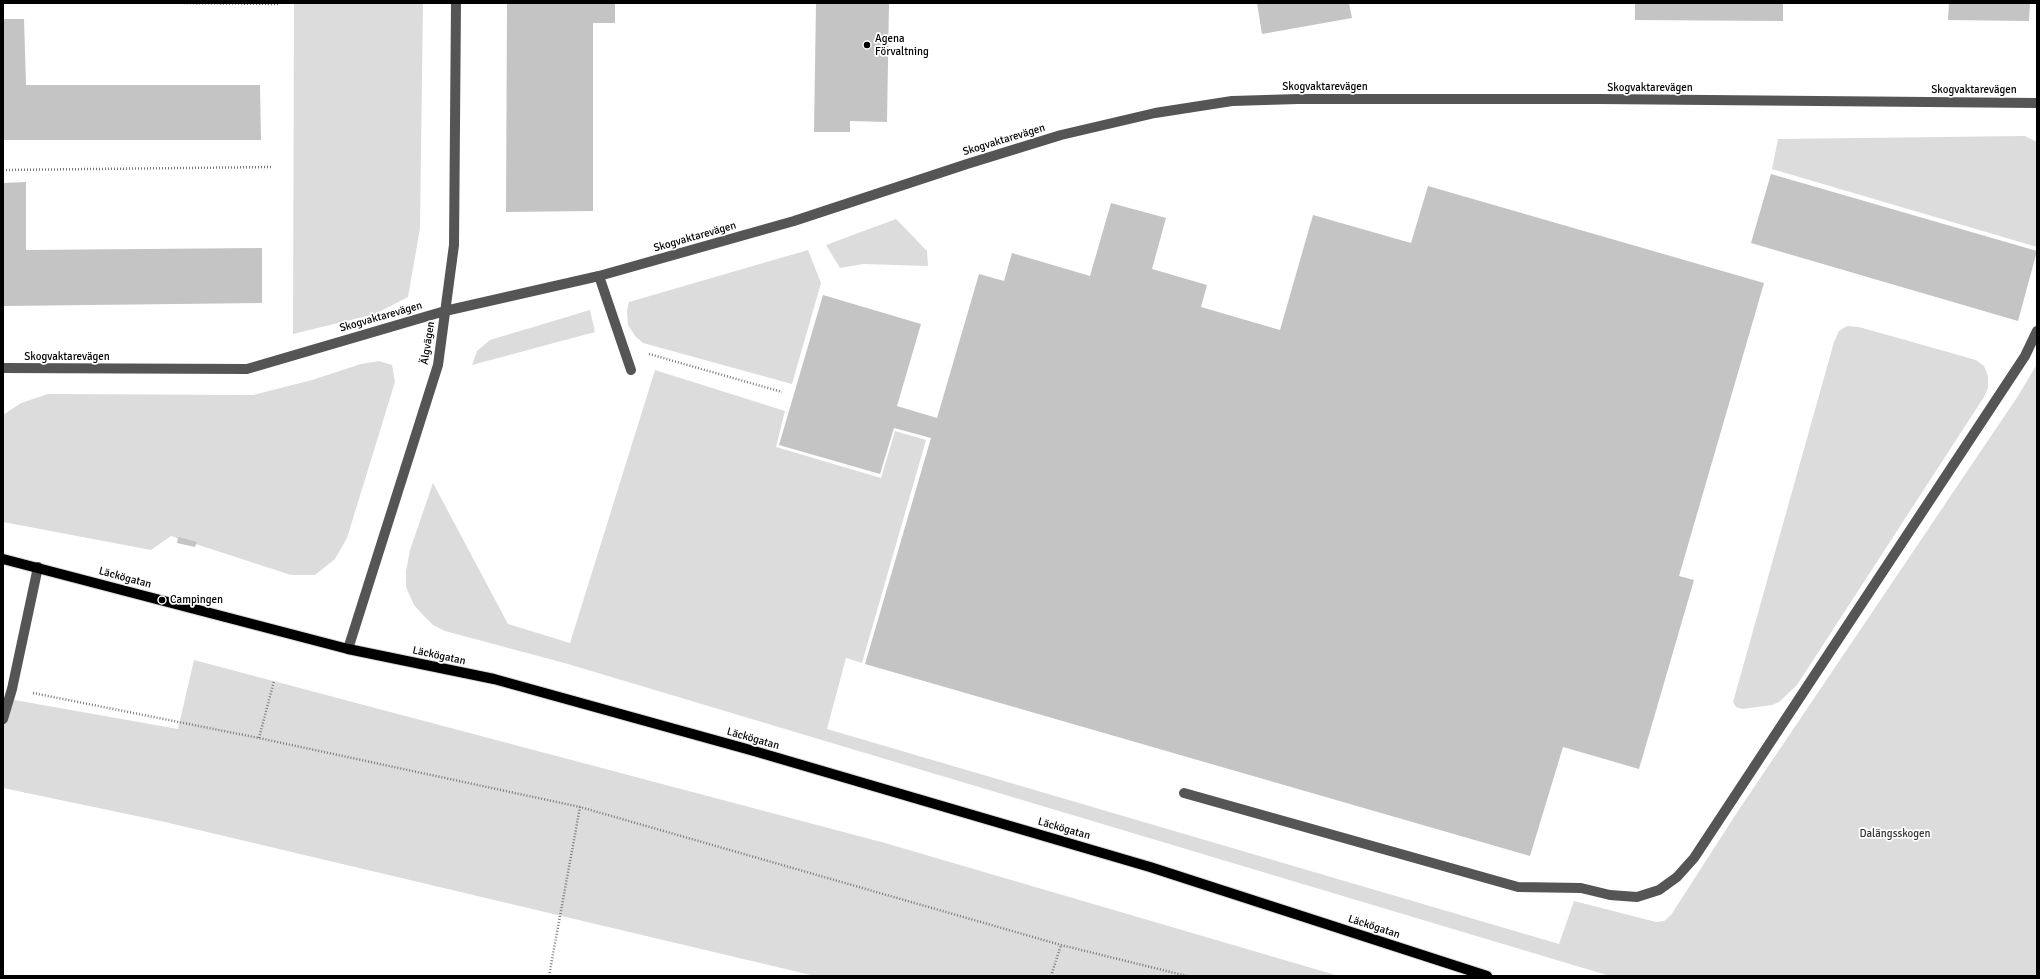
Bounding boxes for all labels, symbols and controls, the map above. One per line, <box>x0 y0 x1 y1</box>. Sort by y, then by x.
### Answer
place label: Agena Förvaltning <box>875 32 929 58</box>
marker: Agena Förvaltning <box>862 40 872 50</box>
street label: Skogvaktarevägen <box>1282 80 1368 94</box>
street label: Skogvaktarevägen <box>1607 81 1693 95</box>
street label: Skogvaktarevägen <box>1931 83 2017 97</box>
street label: Skogvaktarevägen <box>961 121 1047 159</box>
street label: Skogvaktarevägen <box>652 219 738 255</box>
street label: Skogvaktarevägen <box>338 299 424 335</box>
street label: Älgvägen <box>418 321 438 365</box>
street label: Skogvaktarevägen <box>24 350 110 364</box>
street label: Läckögatan <box>97 565 153 591</box>
place label: Campingen <box>170 593 223 607</box>
marker: Campingen <box>157 595 167 605</box>
street label: Läckögatan <box>411 644 467 668</box>
street label: Läckögatan <box>725 725 781 753</box>
street label: Läckögatan <box>1036 815 1092 843</box>
park label: Dalängsskogen <box>1859 827 1931 841</box>
street label: Läckögatan <box>1346 912 1402 942</box>

